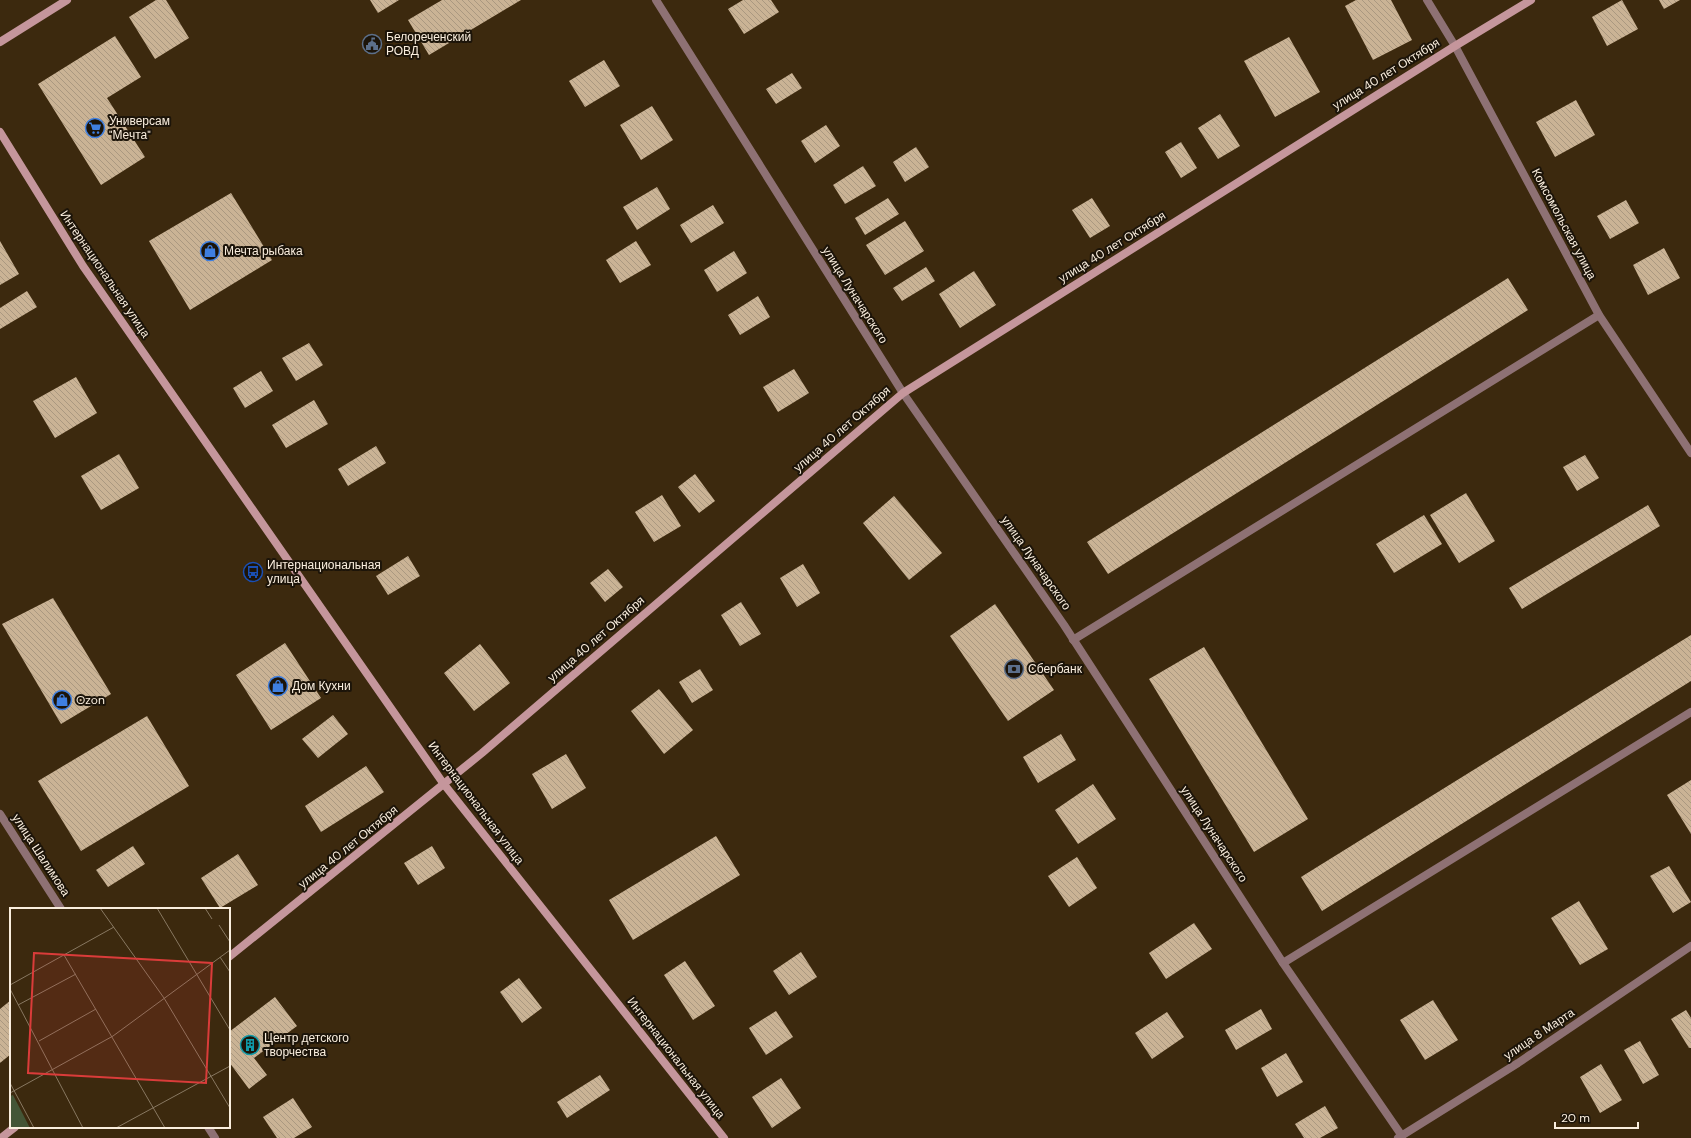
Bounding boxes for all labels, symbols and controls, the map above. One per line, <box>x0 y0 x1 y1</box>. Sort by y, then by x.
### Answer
place label: Белореченский РОВД <box>386 29 471 59</box>
public building icon: Белореченский РОВД <box>361 33 383 55</box>
street label: улица 40 лет Октября <box>1329 35 1443 113</box>
place label: Универсам "Мечта" <box>109 113 170 143</box>
supermarket icon: Универсам "Мечта" <box>84 117 106 139</box>
street label: Комсомольская улица <box>1528 166 1600 283</box>
street label: Интернациональная улица <box>56 207 154 341</box>
street label: улица 40 лет Октября <box>1055 208 1169 286</box>
shop icon: Мечта рыбака <box>199 240 221 262</box>
place label: Мечта рыбака <box>224 243 303 259</box>
street label: улица Луначарского <box>819 243 892 347</box>
street label: улица 40 лет Октября <box>790 382 894 476</box>
street label: улица Луначарского <box>997 513 1075 614</box>
place label: Интернациональная улица <box>267 557 381 587</box>
bus stop icon: Интернациональная улица <box>242 561 264 583</box>
street label: улица 40 лет Октября <box>544 592 648 686</box>
bank icon: Сбербанк <box>1003 658 1025 680</box>
place label: Сбербанк <box>1028 661 1083 677</box>
shop icon: Дом Кухни <box>267 675 289 697</box>
place label: Дом Кухни <box>292 678 351 694</box>
shop icon: Ozon <box>51 689 73 711</box>
place label: Ozon <box>76 692 105 708</box>
street label: Интернациональная улица <box>424 738 528 868</box>
street label: улица Луначарского <box>1177 783 1251 885</box>
street label: улица 40 лет Октября <box>295 802 401 892</box>
street label: улица Шалимова <box>8 811 74 900</box>
inset map <box>10 908 230 1128</box>
street label: Интернациональная улица <box>624 994 729 1122</box>
street label: улица 8 Марта <box>1501 1004 1578 1064</box>
place label: Центр детского творчества <box>264 1030 349 1060</box>
building icon: Центр детского творчества <box>239 1034 261 1056</box>
scale bar <box>1555 1104 1638 1130</box>
text: 20 m <box>1561 1110 1590 1126</box>

